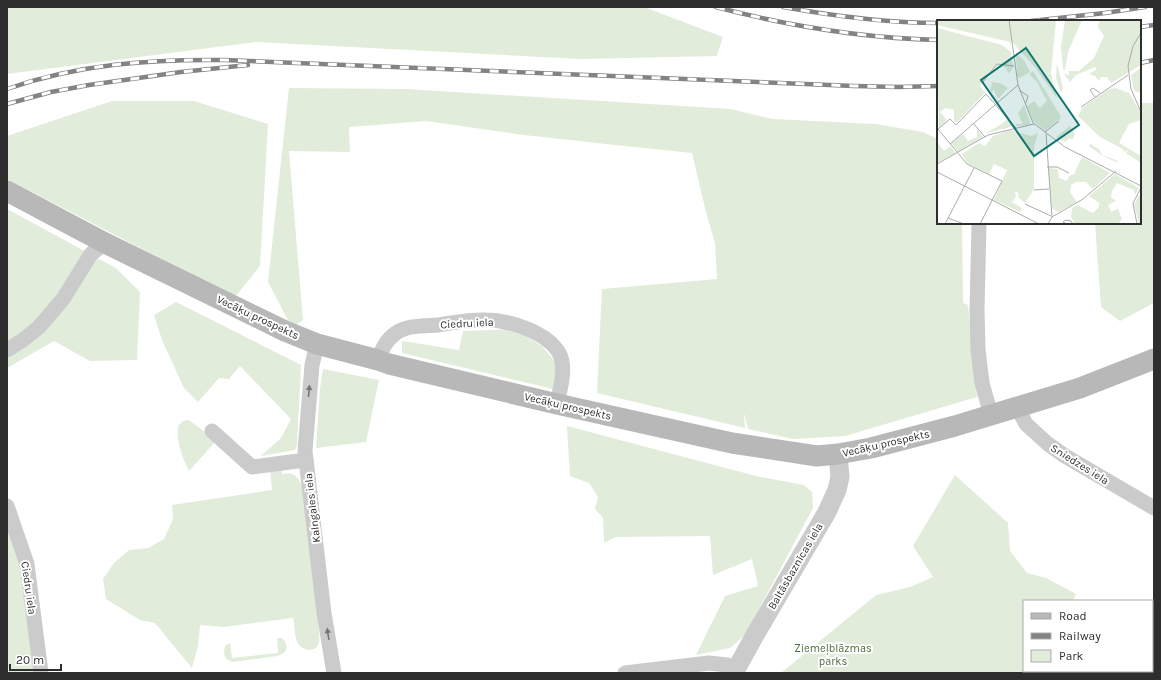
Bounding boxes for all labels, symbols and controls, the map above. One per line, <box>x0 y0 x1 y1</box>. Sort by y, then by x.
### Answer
inset map <box>937 20 1141 224</box>
street label: Vecāķu prospekts <box>214 293 301 343</box>
street label: Ciedru iela <box>440 316 494 331</box>
one-way arrow <box>306 385 313 397</box>
street label: Vecāķu prospekts <box>523 390 613 424</box>
street label: Vecāķu prospekts <box>841 427 931 461</box>
street label: Sniedzes iela <box>1048 441 1111 487</box>
street label: Kalngales iela <box>302 472 323 543</box>
street label: Baltāsbaznīcas iela <box>765 521 826 612</box>
street label: Ciedru iela <box>18 561 39 615</box>
legend <box>1023 600 1153 672</box>
text: Road <box>1059 609 1087 623</box>
one-way arrow <box>325 628 331 641</box>
text: Railway <box>1059 629 1101 643</box>
park label: Ziemeļblāzmas parks <box>794 642 872 668</box>
scale bar <box>10 646 61 672</box>
text: Park <box>1059 649 1084 663</box>
text: 20 m <box>16 653 44 667</box>

